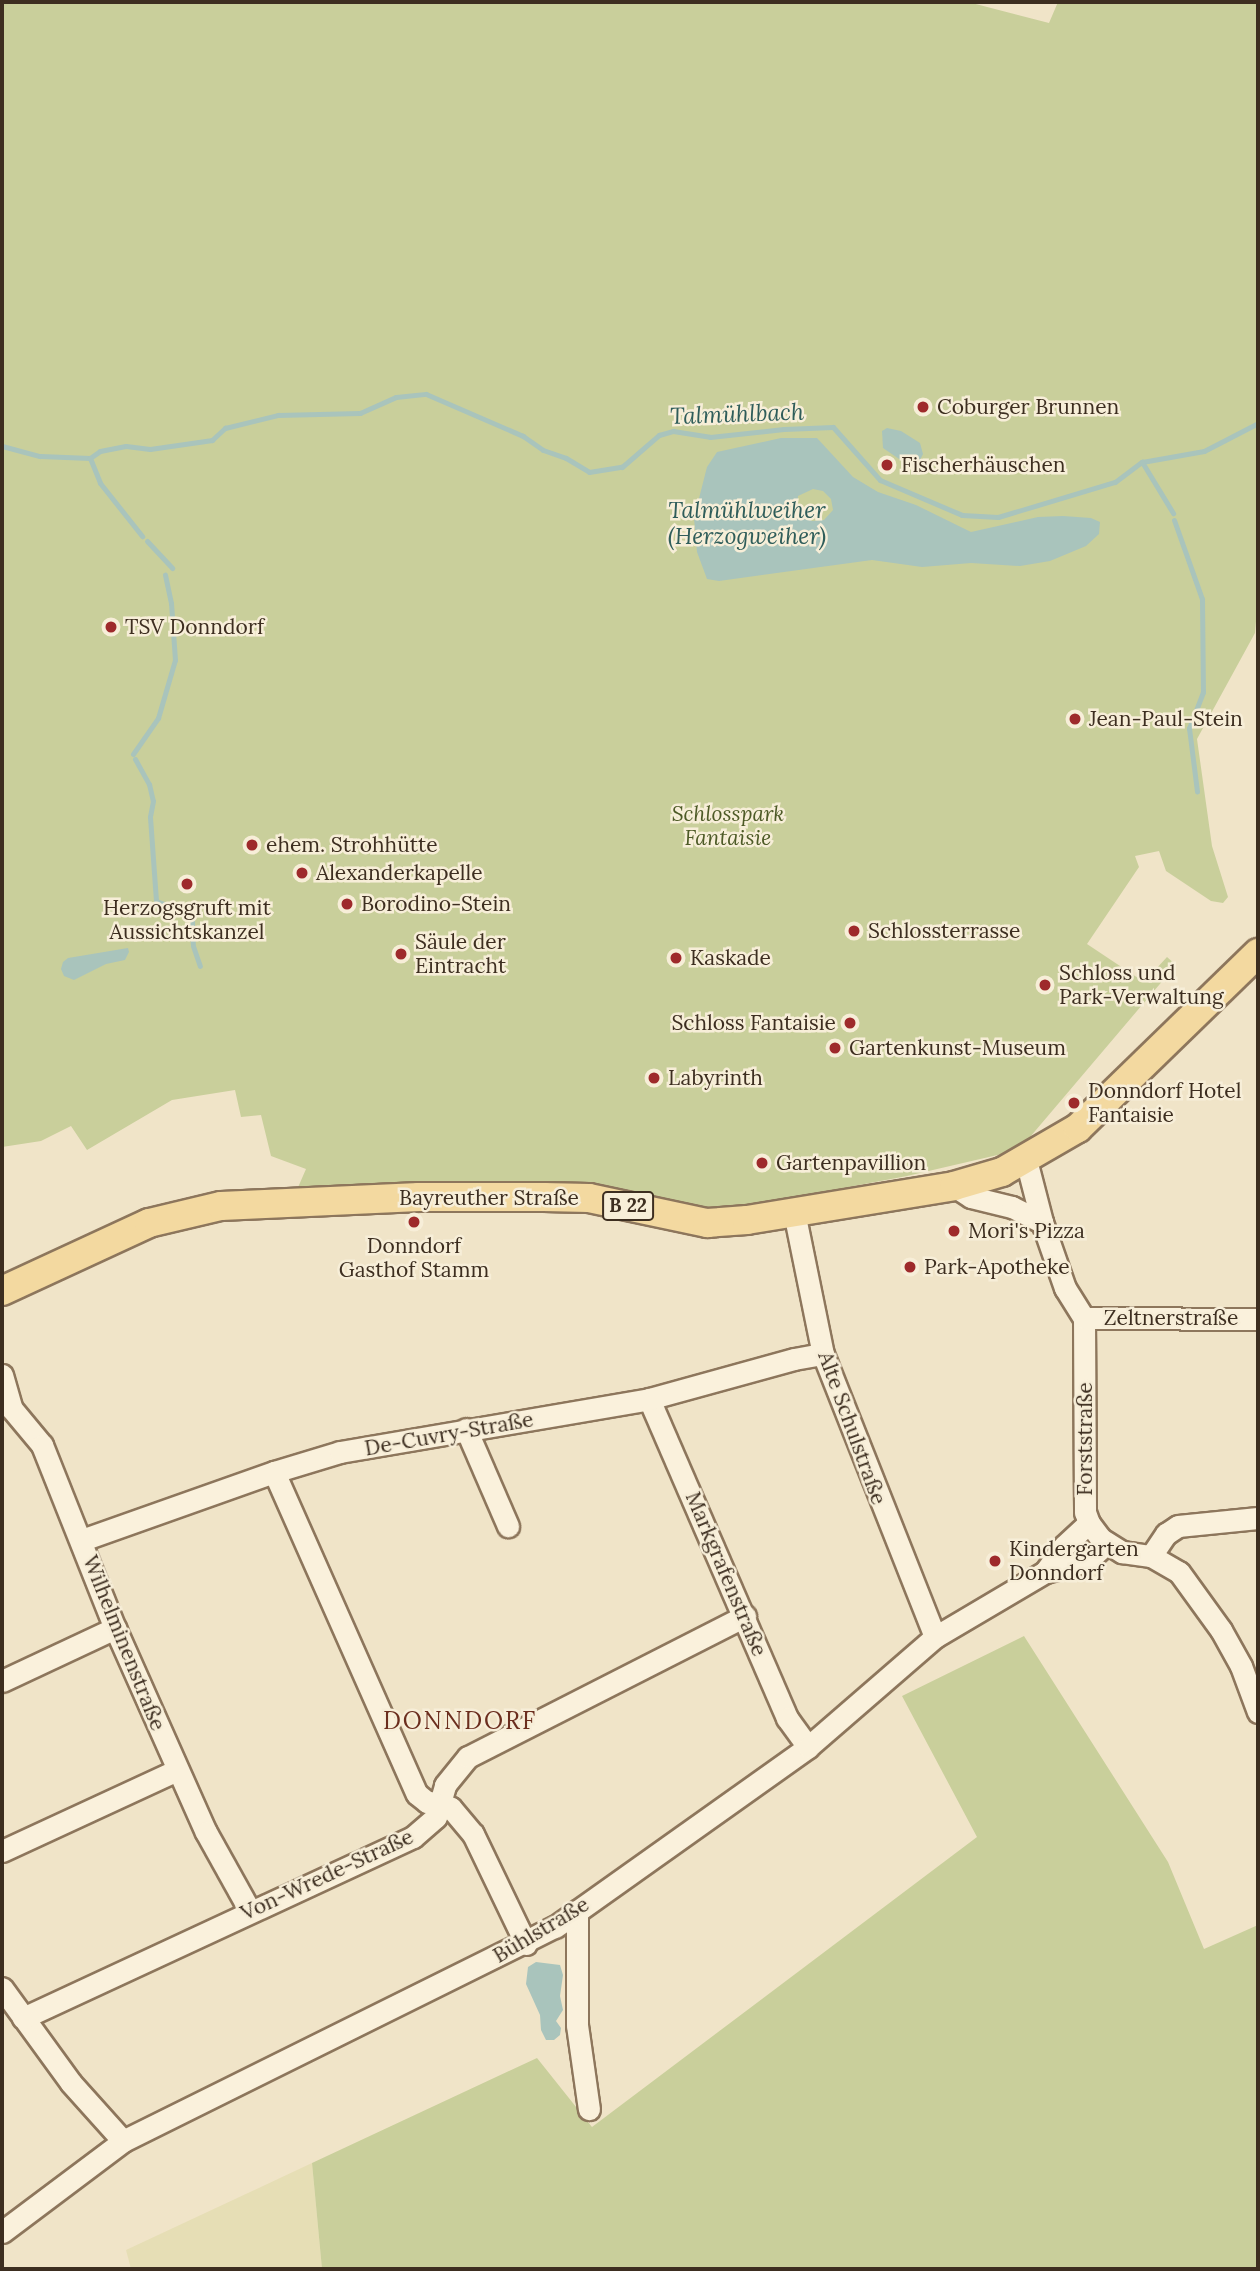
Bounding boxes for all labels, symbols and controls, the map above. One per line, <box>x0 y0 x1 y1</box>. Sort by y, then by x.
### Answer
place label: Coburger Brunnen <box>937 394 1119 420</box>
water label: Talmühlbach <box>669 398 805 430</box>
marker: Coburger Brunnen <box>915 399 931 415</box>
place label: Fischerhäuschen <box>901 452 1066 478</box>
marker: Fischerhäuschen <box>879 457 895 473</box>
water label: Talmühlweiher (Herzogweiher) <box>668 496 826 550</box>
place label: TSV Donndorf <box>125 614 264 640</box>
marker: TSV Donndorf <box>103 619 119 635</box>
place label: Jean-Paul-Stein <box>1089 706 1243 732</box>
marker: Jean-Paul-Stein <box>1067 711 1083 727</box>
park label: Schlosspark Fantaisie <box>672 801 784 851</box>
place label: ehem. Strohhütte <box>266 832 438 858</box>
marker: ehem. Strohhütte <box>244 837 260 853</box>
place label: Alexanderkapelle <box>316 860 483 886</box>
marker: Alexanderkapelle <box>294 865 310 881</box>
marker: Herzogsgruft mit Aussichtskanzel <box>179 876 195 892</box>
place label: Borodino-Stein <box>361 891 511 917</box>
place label: Herzogsgruft mit Aussichtskanzel <box>103 895 271 945</box>
marker: Borodino-Stein <box>339 896 355 912</box>
place label: Schlossterrasse <box>868 918 1020 944</box>
marker: Schlossterrasse <box>846 923 862 939</box>
place label: Säule der Eintracht <box>415 929 506 979</box>
place label: Kaskade <box>690 945 771 971</box>
marker: Säule der Eintracht <box>393 946 409 962</box>
marker: Kaskade <box>668 950 684 966</box>
place label: Schloss und Park-Verwaltung <box>1059 960 1224 1010</box>
marker: Schloss und Park-Verwaltung <box>1037 977 1053 993</box>
place label: Schloss Fantaisie <box>671 1010 836 1036</box>
marker: Schloss Fantaisie <box>842 1015 858 1031</box>
place label: Gartenkunst-Museum <box>849 1035 1066 1061</box>
marker: Gartenkunst-Museum <box>827 1040 843 1056</box>
place label: Labyrinth <box>668 1065 763 1091</box>
marker: Labyrinth <box>646 1070 662 1086</box>
place label: Donndorf Hotel Fantaisie <box>1088 1078 1241 1128</box>
marker: Donndorf Hotel Fantaisie <box>1066 1095 1082 1111</box>
place label: Gartenpavillion <box>776 1150 926 1176</box>
marker: Gartenpavillion <box>754 1155 770 1171</box>
street label: Bayreuther Straße <box>399 1185 579 1211</box>
road number: B 22 <box>602 1190 654 1222</box>
marker: Donndorf Gasthof Stamm <box>406 1214 422 1230</box>
place label: Mori's Pizza <box>968 1218 1085 1244</box>
marker: Mori's Pizza <box>946 1223 962 1239</box>
place label: Donndorf Gasthof Stamm <box>339 1233 489 1283</box>
place label: Park-Apotheke <box>924 1254 1070 1280</box>
marker: Park-Apotheke <box>902 1259 918 1275</box>
street label: Zeltnerstraße <box>1104 1305 1238 1331</box>
street label: Alte Schulstraße <box>813 1348 891 1508</box>
street label: Forststraße <box>1072 1382 1098 1496</box>
street label: De-Cuvry-Straße <box>363 1407 535 1461</box>
street label: Markgrafenstraße <box>680 1488 772 1660</box>
place label: Kindergarten Donndorf <box>1009 1536 1139 1586</box>
street label: Wilhelminenstraße <box>77 1552 171 1734</box>
marker: Kindergarten Donndorf <box>987 1553 1003 1569</box>
district label: DONNDORF <box>384 1707 536 1735</box>
street label: Von-Wrede-Straße <box>237 1824 417 1926</box>
street label: Bühlstraße <box>489 1892 593 1968</box>

